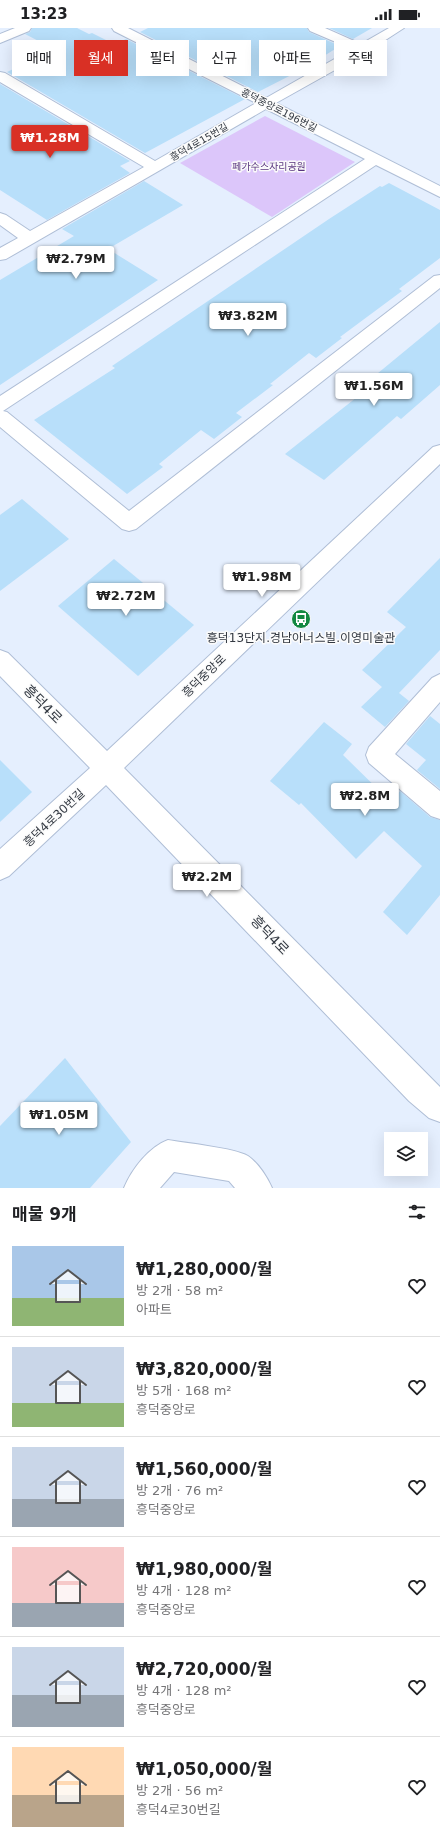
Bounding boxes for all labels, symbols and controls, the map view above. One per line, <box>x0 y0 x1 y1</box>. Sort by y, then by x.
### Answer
text: 13:23 <box>20 5 68 23</box>
chip: 매매 <box>12 40 66 76</box>
chip: 월세 <box>74 40 128 76</box>
chip: 필터 <box>136 40 189 76</box>
chip: 신규 <box>197 40 251 76</box>
chip: 아파트 <box>259 40 326 76</box>
chip: 주택 <box>334 40 387 76</box>
street label: 흥덕중앙로196번길 <box>239 86 319 134</box>
street label: 흥덕4로15번길 <box>168 121 230 163</box>
pin: ₩1.28M <box>17 125 83 159</box>
text: ₩1.28M <box>20 130 80 145</box>
park label: 페가수스자리공원 <box>232 161 306 172</box>
pin: ₩2.79M <box>43 246 109 280</box>
text: ₩2.79M <box>46 251 106 266</box>
pin: ₩3.82M <box>215 303 281 337</box>
text: ₩3.82M <box>218 308 278 323</box>
pin: ₩1.56M <box>341 373 407 407</box>
text: ₩1.56M <box>344 378 404 393</box>
pin: ₩1.98M <box>229 564 295 598</box>
text: ₩1.98M <box>232 569 292 584</box>
pin: ₩2.72M <box>93 583 159 617</box>
text: ₩2.72M <box>96 588 156 603</box>
bus stop icon: 흥덕13단지.경남아너스빌.이영미술관 <box>290 608 312 630</box>
place label: 흥덕13단지.경남아너스빌.이영미술관 <box>207 631 395 645</box>
street label: 흥덕중앙로 <box>179 652 229 700</box>
street label: 흥덕4로 <box>21 682 66 727</box>
pin: ₩2.8M <box>337 783 393 817</box>
street label: 흥덕4로30번길 <box>21 786 87 850</box>
text: ₩2.8M <box>340 788 390 803</box>
pin: ₩2.2M <box>179 864 235 898</box>
text: ₩2.2M <box>182 869 232 884</box>
street label: 흥덕4로 <box>248 912 292 958</box>
pin: ₩1.05M <box>26 1102 92 1136</box>
text: ₩1.05M <box>29 1107 89 1122</box>
map controls <box>384 1132 428 1176</box>
button: layers <box>384 1132 428 1176</box>
icon: filters <box>406 1201 428 1223</box>
text: 매물 9개 <box>12 1204 77 1224</box>
text: ₩1,280,000/월 <box>136 1259 272 1279</box>
icon: home <box>44 1262 92 1310</box>
icon: heart <box>406 1275 428 1297</box>
text: 방 2개 · 58 m² <box>136 1283 223 1298</box>
text: 아파트 <box>136 1302 172 1317</box>
text: ₩3,820,000/월 <box>136 1359 272 1379</box>
icon: home <box>44 1363 92 1411</box>
icon: heart <box>406 1376 428 1398</box>
text: 방 5개 · 168 m² <box>136 1383 232 1398</box>
text: 흥덕중앙로 <box>136 1402 196 1417</box>
text: ₩1,560,000/월 <box>136 1459 272 1479</box>
icon: home <box>44 1463 92 1511</box>
icon: heart <box>406 1476 428 1498</box>
text: 방 2개 · 76 m² <box>136 1483 223 1498</box>
text: 흥덕중앙로 <box>136 1502 196 1517</box>
text: ₩1,980,000/월 <box>136 1559 272 1579</box>
icon: home <box>44 1563 92 1611</box>
icon: heart <box>406 1576 428 1598</box>
text: 방 4개 · 128 m² <box>136 1583 232 1598</box>
text: 흥덕중앙로 <box>136 1602 196 1617</box>
text: ₩2,720,000/월 <box>136 1659 272 1679</box>
icon: home <box>44 1663 92 1711</box>
icon: heart <box>406 1676 428 1698</box>
text: 방 4개 · 128 m² <box>136 1683 232 1698</box>
text: 흥덕중앙로 <box>136 1702 196 1717</box>
text: ₩1,050,000/월 <box>136 1759 272 1779</box>
icon: home <box>44 1763 92 1811</box>
icon: heart <box>406 1776 428 1798</box>
text: 방 2개 · 56 m² <box>136 1783 223 1798</box>
text: 흥덕4로30번길 <box>136 1802 221 1817</box>

